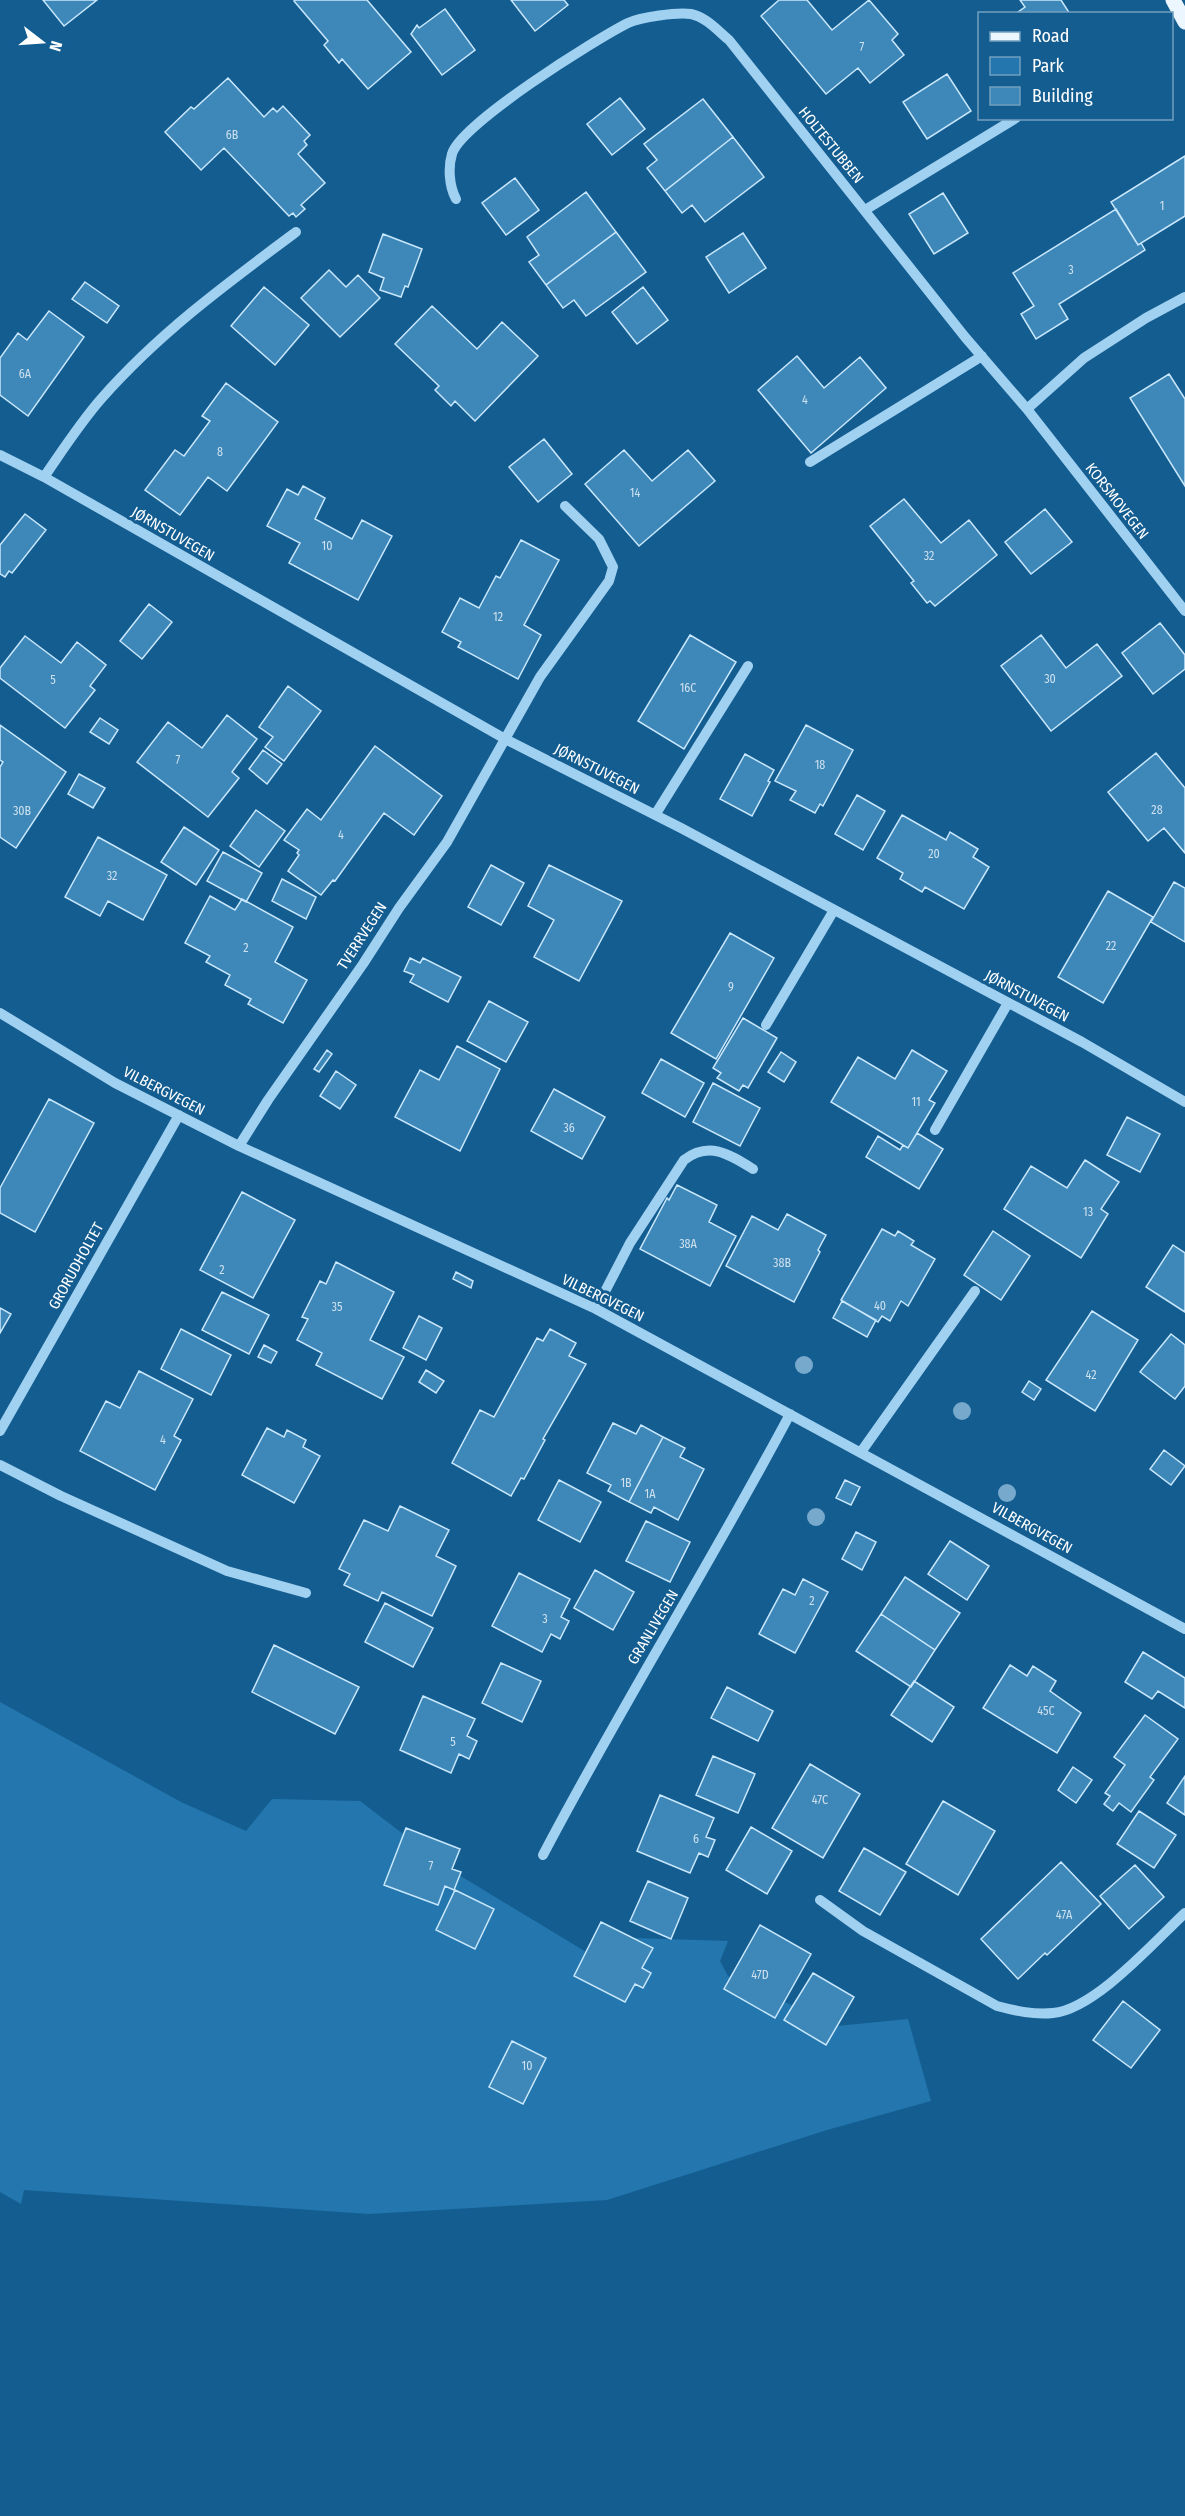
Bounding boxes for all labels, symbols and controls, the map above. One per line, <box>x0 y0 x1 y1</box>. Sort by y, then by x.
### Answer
north arrow <box>12 12 72 72</box>
legend <box>978 12 1173 120</box>
text: Road <box>1032 25 1069 47</box>
text: N <box>45 39 66 54</box>
house number: 7 <box>860 40 865 54</box>
text: Park <box>1032 55 1065 77</box>
text: Building <box>1032 85 1093 107</box>
street label: HOLTESTUBBEN <box>795 103 867 187</box>
house number: 6B <box>226 128 239 142</box>
house number: 1 <box>1160 199 1164 213</box>
house number: 3 <box>1068 263 1074 277</box>
house number: 6A <box>19 367 32 381</box>
house number: 4 <box>802 393 808 407</box>
house number: 8 <box>217 445 223 459</box>
street label: KORSMOVEGEN <box>1082 459 1152 543</box>
house number: 14 <box>630 486 640 500</box>
street label: JØRNSTUVEGEN <box>128 503 218 565</box>
house number: 10 <box>322 539 332 553</box>
house number: 32 <box>924 549 934 563</box>
house number: 12 <box>493 610 503 624</box>
house number: 30 <box>1044 672 1056 686</box>
house number: 5 <box>50 673 56 687</box>
house number: 16C <box>680 681 696 695</box>
street label: JØRNSTUVEGEN <box>552 740 642 798</box>
house number: 7 <box>176 753 181 767</box>
house number: 18 <box>815 758 825 772</box>
house number: 28 <box>1151 803 1163 817</box>
house number: 30B <box>13 804 32 818</box>
house number: 4 <box>338 828 344 842</box>
house number: 20 <box>928 847 940 861</box>
house number: 32 <box>107 869 117 883</box>
street label: TVERRVEGEN <box>333 899 391 973</box>
house number: 22 <box>1106 939 1116 953</box>
house number: 2 <box>243 941 249 955</box>
street label: JØRNSTUVEGEN <box>982 966 1072 1026</box>
house number: 9 <box>728 980 734 994</box>
street label: VILBERGVEGEN <box>120 1063 208 1119</box>
house number: 11 <box>911 1095 921 1109</box>
house number: 36 <box>563 1121 575 1135</box>
house number: 13 <box>1083 1205 1093 1219</box>
street label: GRORUDHOLTET <box>45 1219 107 1313</box>
house number: 38A <box>679 1237 698 1251</box>
house number: 38B <box>773 1256 791 1270</box>
house number: 2 <box>219 1263 225 1277</box>
street label: VILBERGVEGEN <box>559 1270 647 1326</box>
house number: 40 <box>874 1299 886 1313</box>
house number: 35 <box>332 1300 343 1314</box>
house number: 42 <box>1086 1368 1096 1382</box>
house number: 4 <box>160 1433 166 1447</box>
house number: 1B <box>620 1476 632 1490</box>
house number: 1A <box>645 1487 656 1501</box>
street label: VILBERGVEGEN <box>989 1498 1075 1558</box>
street label: GRANLIVEGEN <box>624 1587 682 1667</box>
house number: 2 <box>809 1594 815 1608</box>
house number: 3 <box>542 1612 548 1626</box>
house number: 45C <box>1037 1704 1055 1718</box>
house number: 5 <box>450 1735 456 1749</box>
house number: 47C <box>812 1793 828 1807</box>
house number: 6 <box>693 1832 699 1846</box>
house number: 7 <box>429 1859 434 1873</box>
house number: 47A <box>1056 1908 1073 1922</box>
house number: 47D <box>751 1968 769 1982</box>
house number: 10 <box>522 2059 532 2073</box>

